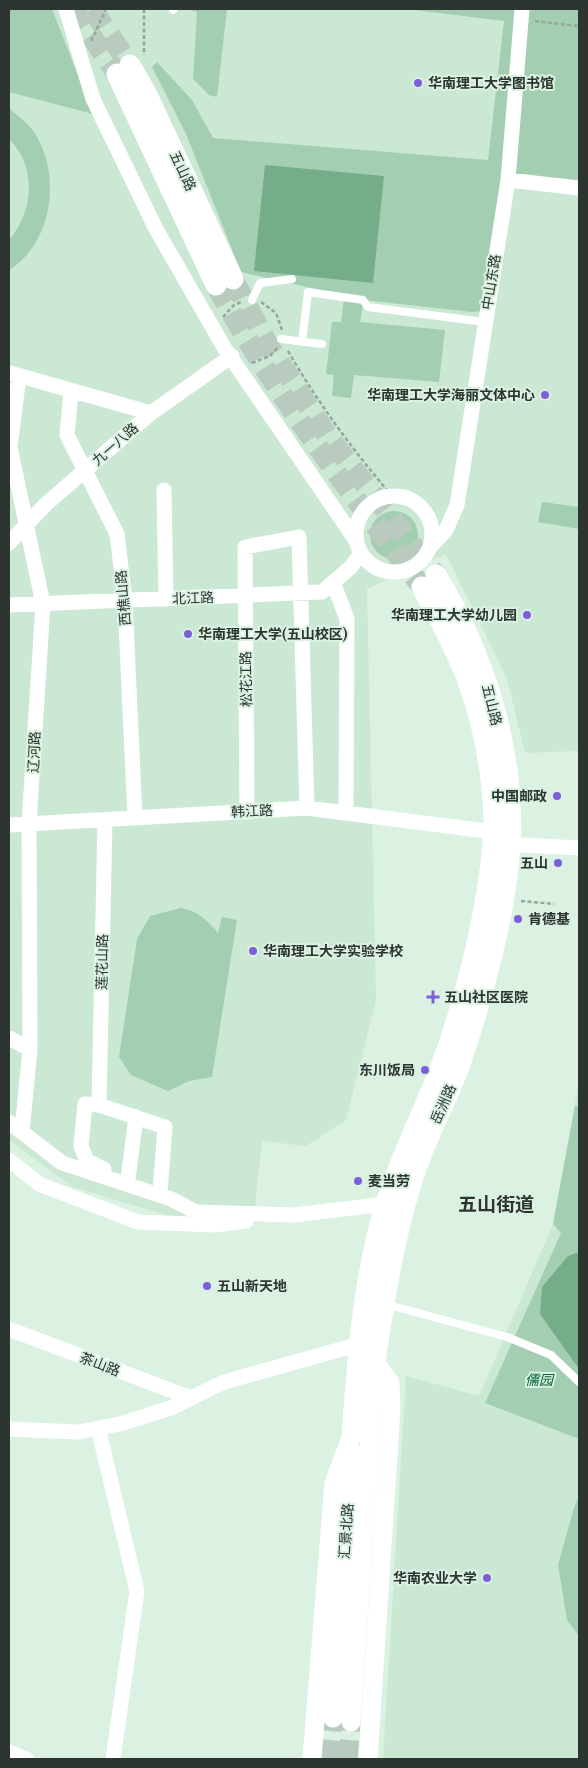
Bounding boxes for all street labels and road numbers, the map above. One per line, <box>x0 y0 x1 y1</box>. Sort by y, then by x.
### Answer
street label: 五山路 <box>166 148 200 194</box>
street label: 中山东路 <box>478 253 504 311</box>
street label: 九一八路 <box>88 419 142 469</box>
street label: 西樵山路 <box>112 569 134 627</box>
street label: 北江路 <box>172 588 214 608</box>
street label: 松花江路 <box>237 651 255 707</box>
street label: 五山路 <box>478 682 506 728</box>
street label: 辽河路 <box>24 731 44 773</box>
street label: 韩江路 <box>231 801 273 821</box>
street label: 莲花山路 <box>93 934 111 990</box>
street label: 岳洲路 <box>426 1081 460 1127</box>
street label: 茶山路 <box>77 1348 123 1380</box>
street label: 汇景北路 <box>335 1502 357 1560</box>

